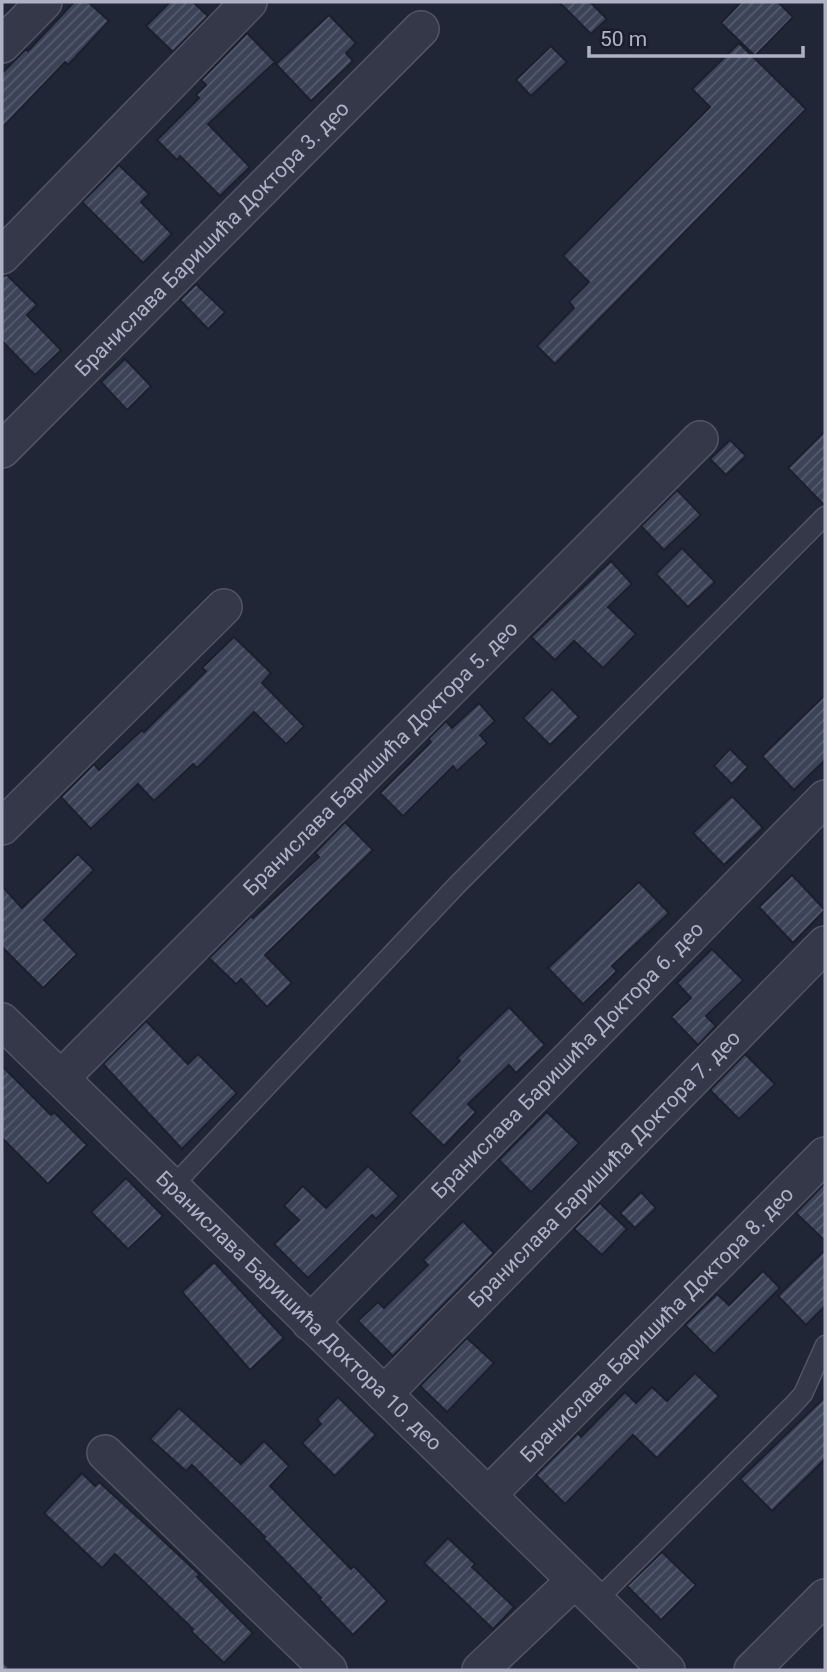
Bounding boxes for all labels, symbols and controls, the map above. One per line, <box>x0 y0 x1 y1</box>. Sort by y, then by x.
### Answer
scale bar <box>589 14 802 58</box>
text: 50 m <box>600 27 647 51</box>
street label: Бранислава Баришића Доктора 3. део <box>70 96 354 381</box>
street label: Бранислава Баришића Доктора 5. део <box>239 616 523 900</box>
street label: Бранислава Баришића Доктора 6. део <box>427 917 709 1204</box>
street label: Бранислава Баришића Доктора 7. део <box>464 1026 745 1312</box>
street label: Бранислава Баришића Доктора 10. део <box>151 1166 447 1456</box>
street label: Бранислава Баришића Доктора 8. део <box>515 1182 799 1467</box>

